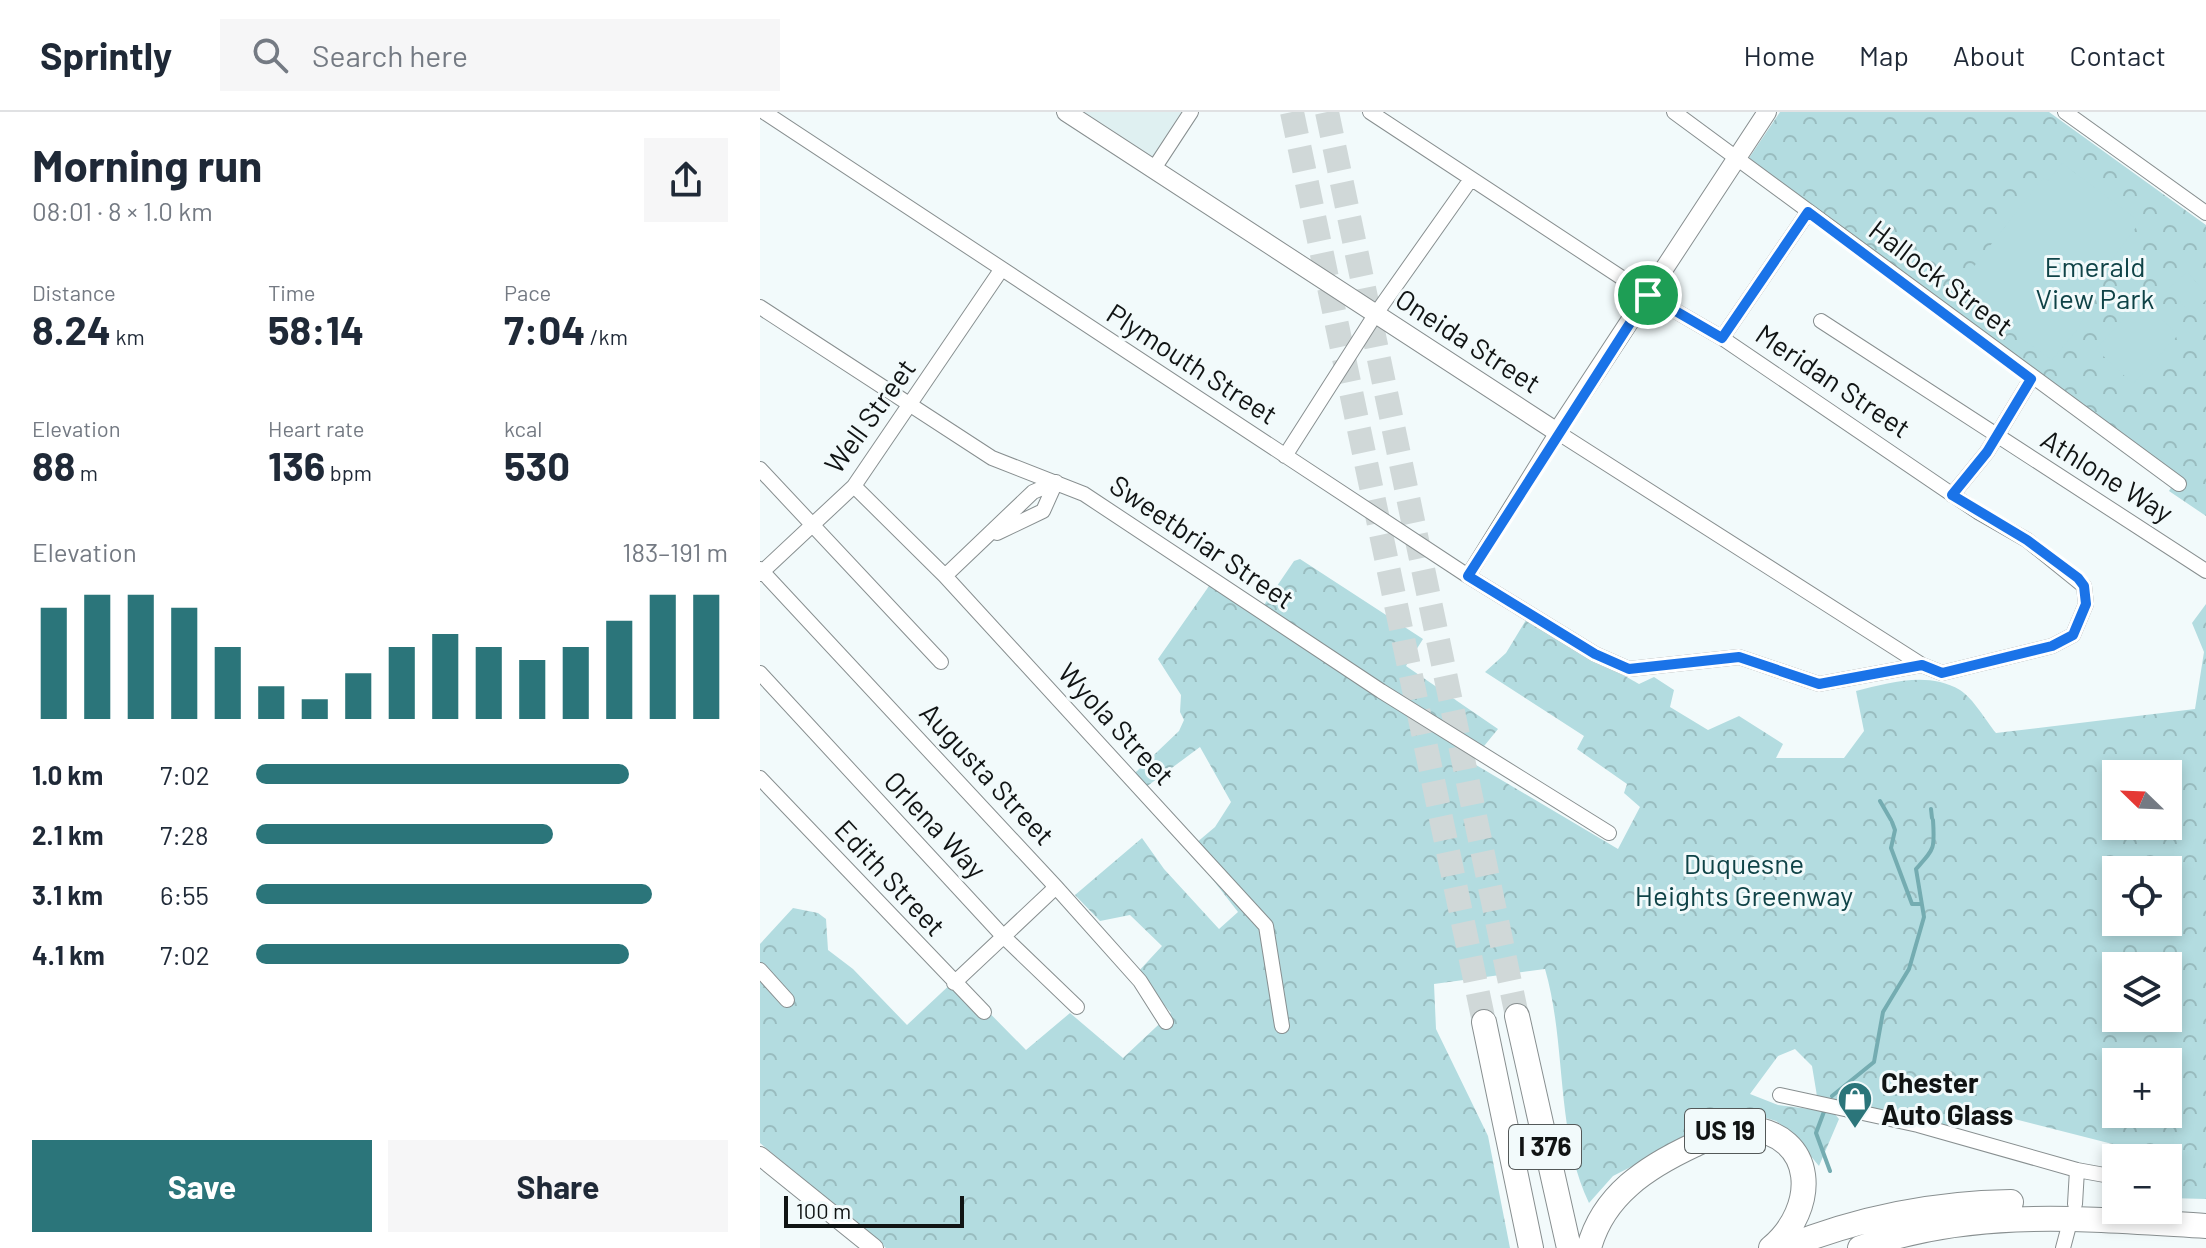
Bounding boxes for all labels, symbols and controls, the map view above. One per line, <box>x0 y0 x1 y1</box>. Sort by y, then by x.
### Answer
search box <box>220 19 780 91</box>
text: Sprintly <box>40 32 172 78</box>
icon: search <box>248 33 292 77</box>
text: Search here <box>312 37 468 73</box>
text: Home <box>1744 38 1815 72</box>
text: Map <box>1859 38 1909 72</box>
text: About <box>1953 38 2025 72</box>
text: Contact <box>2069 38 2166 72</box>
text: Morning run <box>32 138 262 191</box>
button: share <box>644 138 728 222</box>
text: 08:01 · 8 × 1.0 km <box>32 195 213 226</box>
street label: Hallock Street <box>1863 212 2020 342</box>
park label: Emerald View Park <box>2035 249 2155 315</box>
pin <box>1614 261 1682 329</box>
icon: arrive <box>1626 273 1670 317</box>
text: Distance <box>32 279 116 305</box>
text: Time <box>268 279 316 305</box>
text: Pace <box>504 279 551 305</box>
street label: Oneida Street <box>1390 281 1547 400</box>
street label: Plymouth Street <box>1101 295 1284 431</box>
text: 8.24 <box>32 305 111 353</box>
text: 58:14 <box>268 305 364 353</box>
text: 7:04 <box>504 305 585 353</box>
street label: Meridan Street <box>1750 316 1917 444</box>
text: km <box>111 323 145 349</box>
text: /km <box>585 323 628 349</box>
street label: Well Street <box>816 352 922 479</box>
text: Elevation <box>32 415 121 441</box>
text: Heart rate <box>268 415 365 441</box>
text: kcal <box>504 415 542 441</box>
street label: Athlone Way <box>2035 421 2180 529</box>
text: 88 <box>32 441 75 489</box>
text: 136 <box>268 441 325 489</box>
text: 530 <box>504 441 570 489</box>
text: m <box>75 459 98 485</box>
text: bpm <box>325 459 372 485</box>
street label: Sweetbriar Street <box>1104 467 1301 615</box>
text: Elevation <box>32 536 137 567</box>
text: 183–191 m <box>622 536 728 567</box>
street label: Wyola Street <box>1052 655 1182 792</box>
street label: Augusta Street <box>913 695 1062 851</box>
text: 1.0 km <box>32 759 103 790</box>
text: 7:02 <box>160 759 210 790</box>
north arrow <box>2102 760 2182 840</box>
map controls <box>2102 760 2182 1224</box>
street label: Orlena Way <box>878 764 994 885</box>
street label: Edith Street <box>828 812 953 943</box>
text: 2.1 km <box>32 819 104 850</box>
text: 7:28 <box>160 819 209 850</box>
park label: Duquesne Heights Greenway <box>1635 846 1853 912</box>
button: locate <box>2102 856 2182 936</box>
text: 3.1 km <box>32 879 103 910</box>
text: 6:55 <box>160 879 209 910</box>
text: 4.1 km <box>32 939 105 970</box>
text: 7:02 <box>160 939 210 970</box>
button: layers <box>2102 952 2182 1032</box>
button: + <box>2102 1048 2182 1128</box>
place label: Chester Auto Glass <box>1881 1065 2013 1131</box>
shop icon: Chester Auto Glass <box>1836 1080 1874 1130</box>
road number: US 19 <box>1685 1109 1765 1153</box>
road number: I 376 <box>1509 1125 1581 1169</box>
button: Save <box>32 1140 372 1232</box>
button: Share <box>388 1140 728 1232</box>
button: − <box>2102 1144 2182 1224</box>
scale bar <box>784 1192 964 1228</box>
text: 100 m <box>796 1197 851 1223</box>

